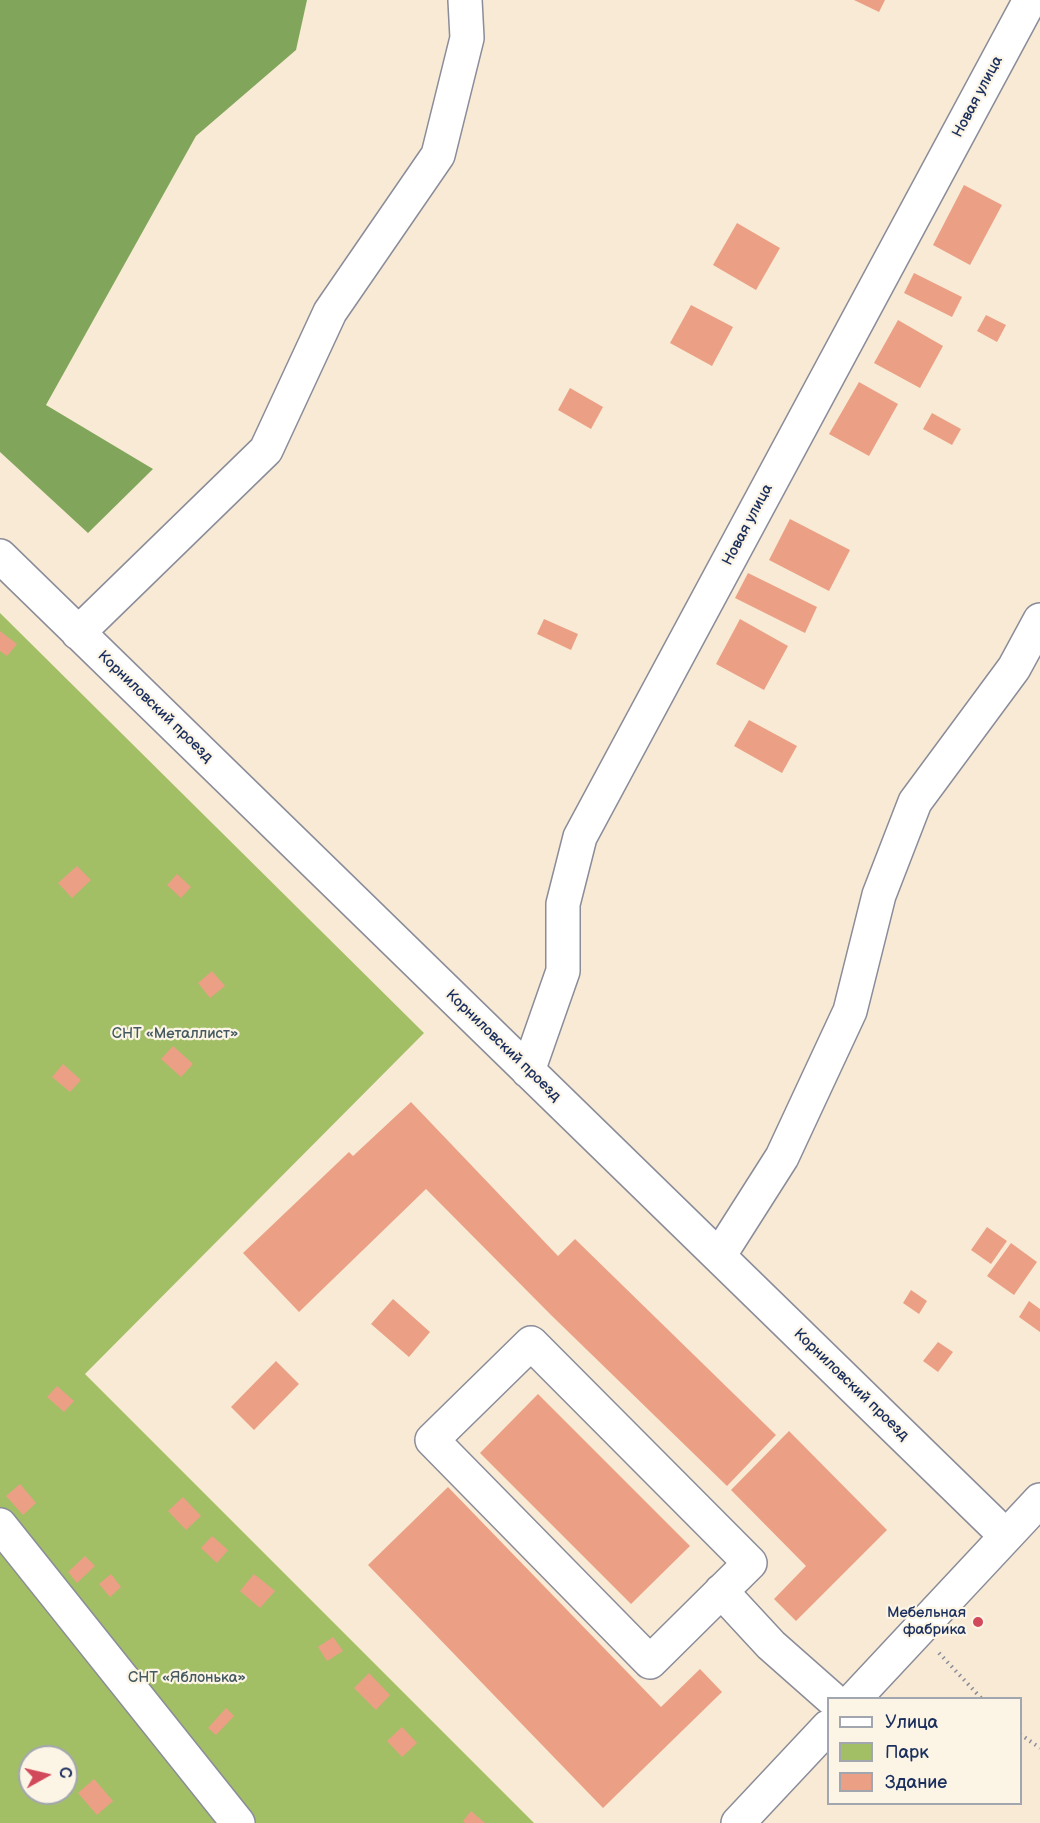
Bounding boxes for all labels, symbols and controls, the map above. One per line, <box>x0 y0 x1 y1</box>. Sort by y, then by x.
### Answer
street label: Новая улица <box>949 53 1007 141</box>
street label: Новая улица <box>719 481 777 569</box>
street label: Корниловский проезд <box>94 647 216 767</box>
street label: Корниловский проезд <box>442 986 564 1106</box>
park label: СНТ «Металлист» <box>112 1025 238 1043</box>
street label: Корниловский проезд <box>790 1325 912 1445</box>
place label: Мебельная фабрика <box>887 1604 966 1639</box>
marker: Мебельная фабрика <box>971 1615 985 1629</box>
park label: СНТ «Яблонька» <box>128 1669 246 1687</box>
legend <box>827 1697 1022 1805</box>
text: Улица <box>885 1712 938 1733</box>
text: Парк <box>885 1742 929 1763</box>
north arrow <box>18 1745 78 1805</box>
text: С <box>54 1766 75 1780</box>
text: Здание <box>885 1772 947 1793</box>

